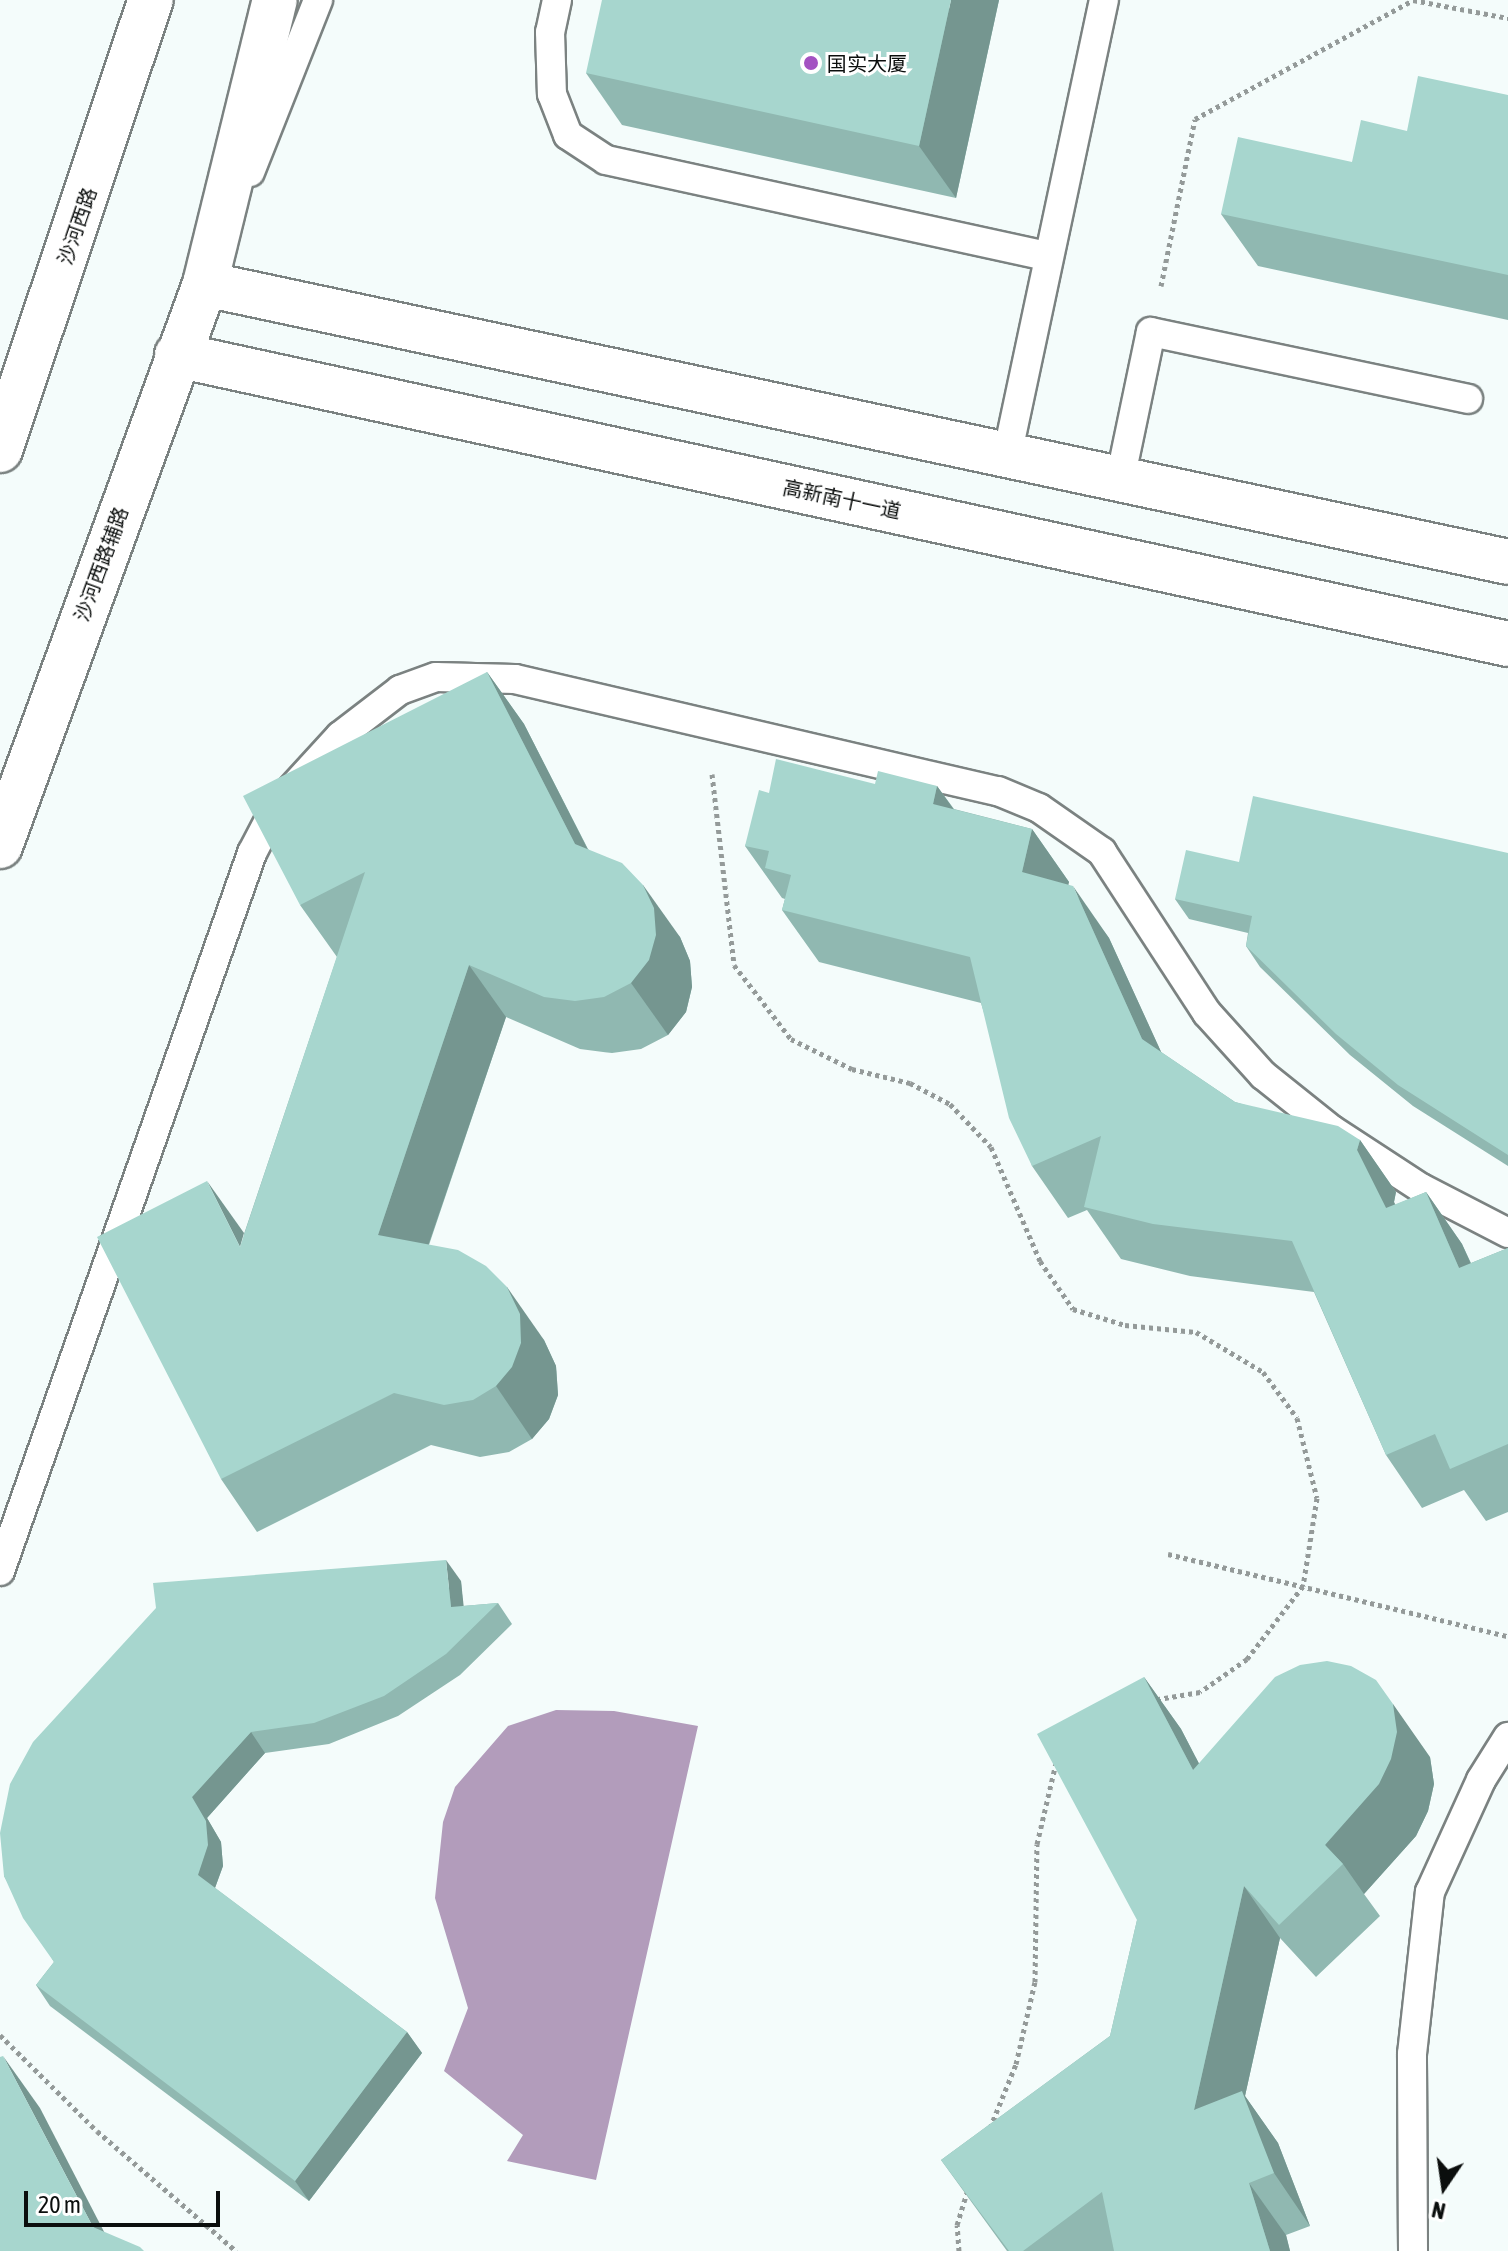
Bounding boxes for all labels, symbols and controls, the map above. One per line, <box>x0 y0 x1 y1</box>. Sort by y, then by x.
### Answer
place label: 国实大厦 <box>827 51 907 75</box>
marker: 国实大厦 <box>802 54 820 72</box>
street label: 沙河西路 <box>53 184 101 268</box>
street label: 高新南十一道 <box>781 475 903 523</box>
street label: 沙河西路辅路 <box>69 504 133 624</box>
north arrow <box>1404 2147 1484 2227</box>
scale bar <box>28 2175 224 2225</box>
text: 20 m <box>38 2191 81 2218</box>
text: N <box>1429 2196 1448 2225</box>

